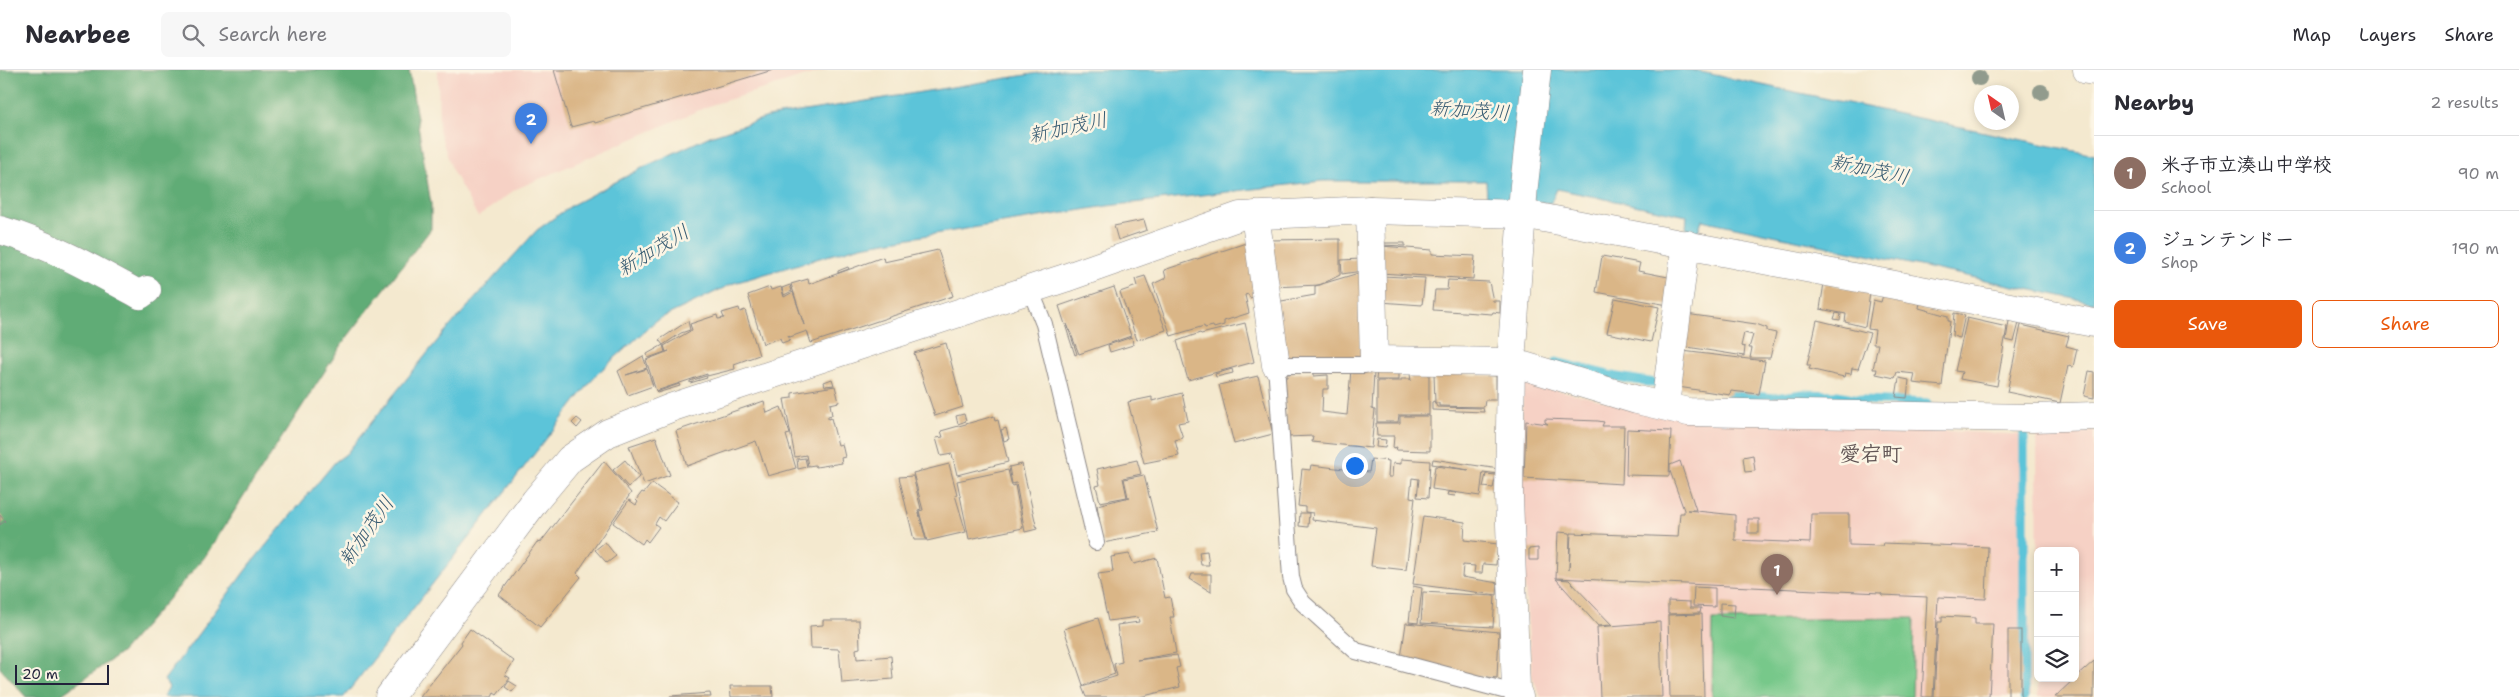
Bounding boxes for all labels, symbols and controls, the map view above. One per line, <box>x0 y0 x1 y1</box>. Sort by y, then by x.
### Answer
search box <box>161 12 511 57</box>
text: Nearbee <box>25 19 131 51</box>
icon: search <box>179 21 207 49</box>
text: Search here <box>219 22 327 47</box>
text: Map <box>2293 23 2331 47</box>
text: Layers <box>2359 23 2416 47</box>
text: Share <box>2444 23 2494 47</box>
north arrow <box>1974 85 2019 130</box>
text: Nearby <box>2114 89 2194 117</box>
text: 2 results <box>2430 92 2499 113</box>
water label: 新加茂川 <box>1429 94 1511 126</box>
pin: 2 <box>515 103 547 144</box>
water label: 新加茂川 <box>1026 106 1110 148</box>
water label: 新加茂川 <box>1828 148 1912 190</box>
text: 米子市立湊山中学校 <box>2161 152 2332 177</box>
text: 1 <box>2126 163 2134 184</box>
text: 90 m <box>2458 163 2499 184</box>
text: School <box>2161 177 2211 198</box>
water label: 新加茂川 <box>612 218 694 282</box>
text: ジュンテンドー <box>2161 227 2294 252</box>
text: 2 <box>2124 238 2136 259</box>
text: 190 m <box>2452 238 2499 259</box>
text: Shop <box>2161 252 2198 273</box>
button: Save <box>2114 300 2302 348</box>
button: Share <box>2312 300 2499 348</box>
district label: 愛宕町 <box>1840 440 1903 468</box>
your location <box>1342 453 1368 479</box>
water label: 新加茂川 <box>332 491 400 571</box>
map controls <box>2034 547 2079 682</box>
button: + <box>2034 547 2079 592</box>
pin: 1 <box>1761 554 1793 595</box>
button: − <box>2034 592 2079 637</box>
button: layers <box>2034 637 2079 682</box>
scale bar <box>15 662 109 685</box>
text: 20 m <box>22 665 58 683</box>

